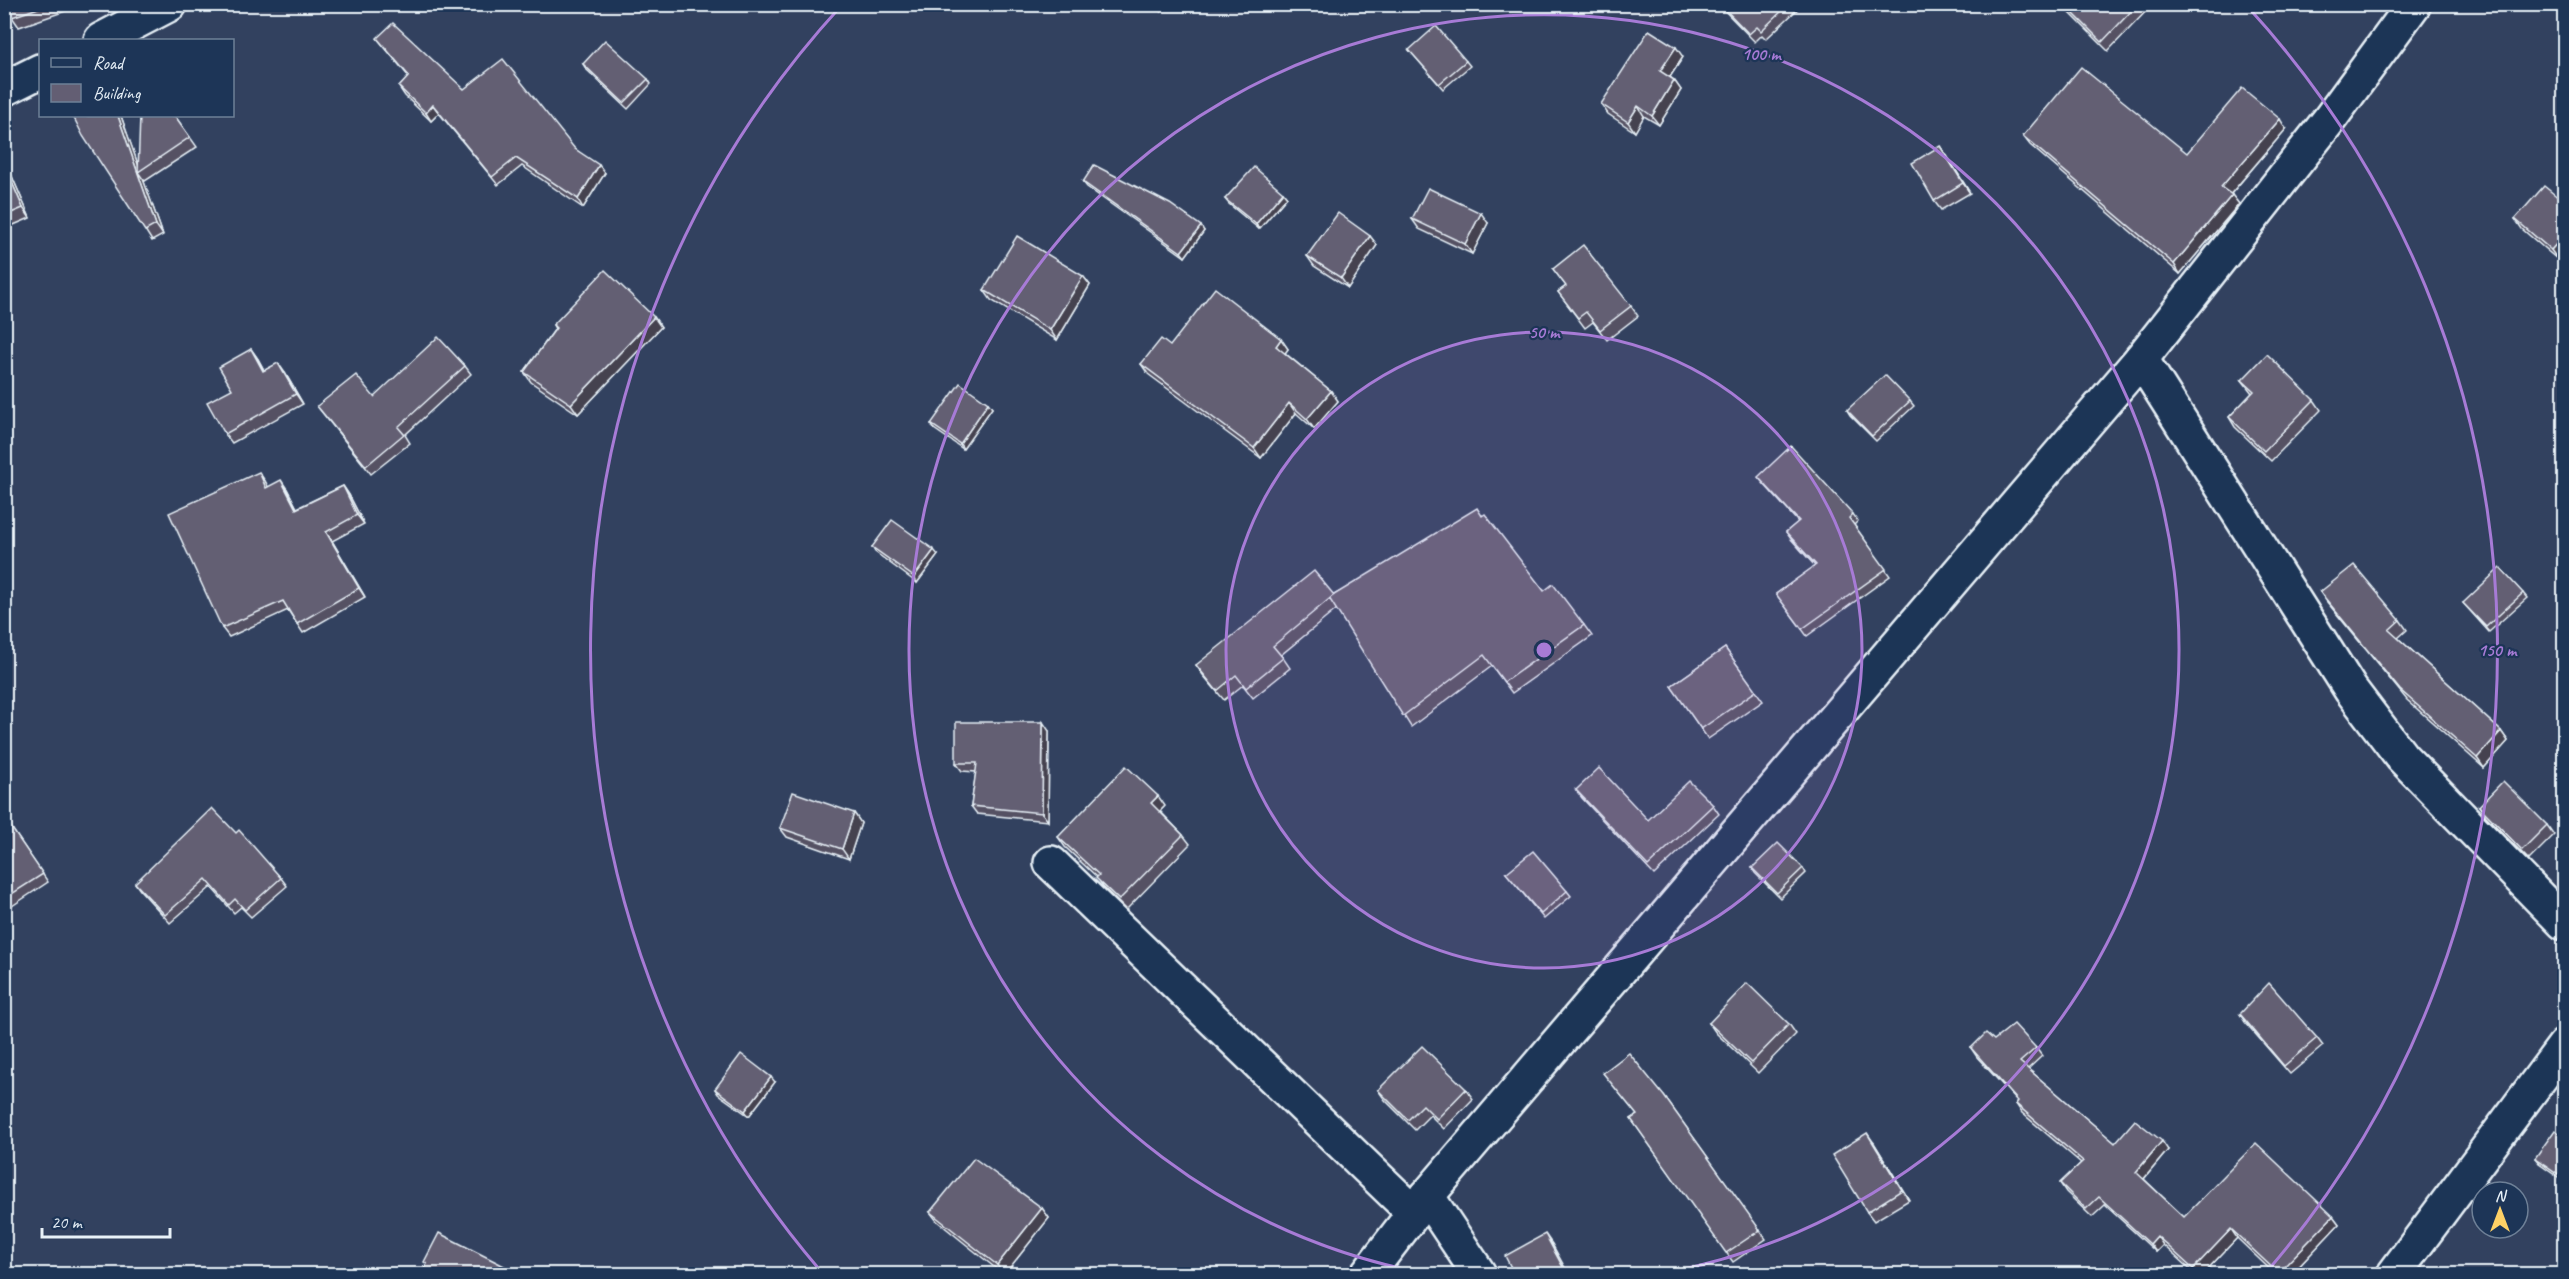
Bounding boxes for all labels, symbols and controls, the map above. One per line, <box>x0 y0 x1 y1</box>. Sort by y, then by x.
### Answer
legend <box>39 39 234 117</box>
text: 100 m <box>1742 43 1782 65</box>
text: Road <box>93 52 126 74</box>
text: Building <box>93 82 142 104</box>
text: 50 m <box>1529 321 1561 343</box>
text: 150 m <box>2478 639 2518 661</box>
centre of rings <box>1534 640 1554 660</box>
north arrow <box>2470 1180 2530 1240</box>
text: N <box>2495 1186 2508 1206</box>
scale bar <box>42 1201 170 1239</box>
text: 20 m <box>51 1211 84 1233</box>

